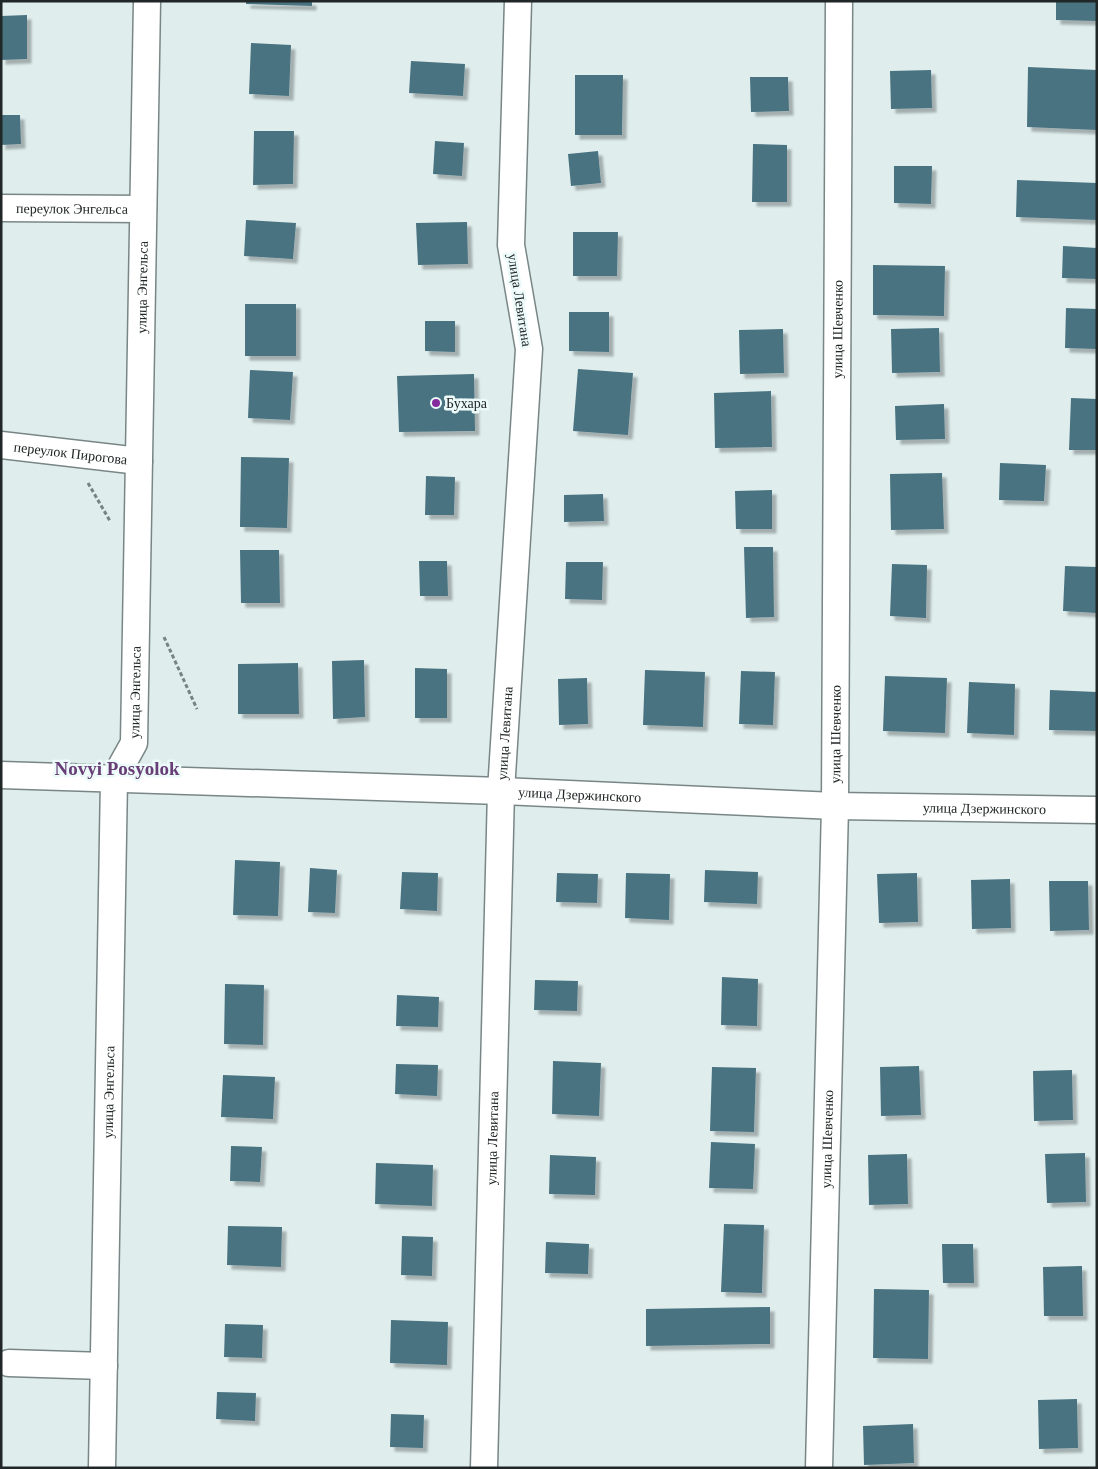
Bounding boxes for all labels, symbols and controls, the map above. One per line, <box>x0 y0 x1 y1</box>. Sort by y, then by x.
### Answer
street label: переулок Энгельса <box>16 201 129 217</box>
street label: улица Энгельса <box>134 240 151 334</box>
street label: улица Левитана <box>505 252 534 348</box>
street label: улица Шевченко <box>830 280 846 378</box>
place label: Бухара <box>446 396 488 411</box>
marker: Бухара <box>430 397 442 409</box>
street label: переулок Пирогова <box>13 440 129 468</box>
street label: улица Энгельса <box>127 645 144 739</box>
street label: улица Левитана <box>495 685 516 781</box>
street label: улица Шевченко <box>828 685 844 783</box>
district label: Novyi Posyolok <box>54 758 180 779</box>
street label: улица Дзержинского <box>518 785 642 805</box>
street label: улица Дзержинского <box>923 800 1046 817</box>
street label: улица Энгельса <box>101 1045 117 1139</box>
street label: улица Левитана <box>484 1090 501 1185</box>
street label: улица Шевченко <box>819 1090 836 1188</box>

